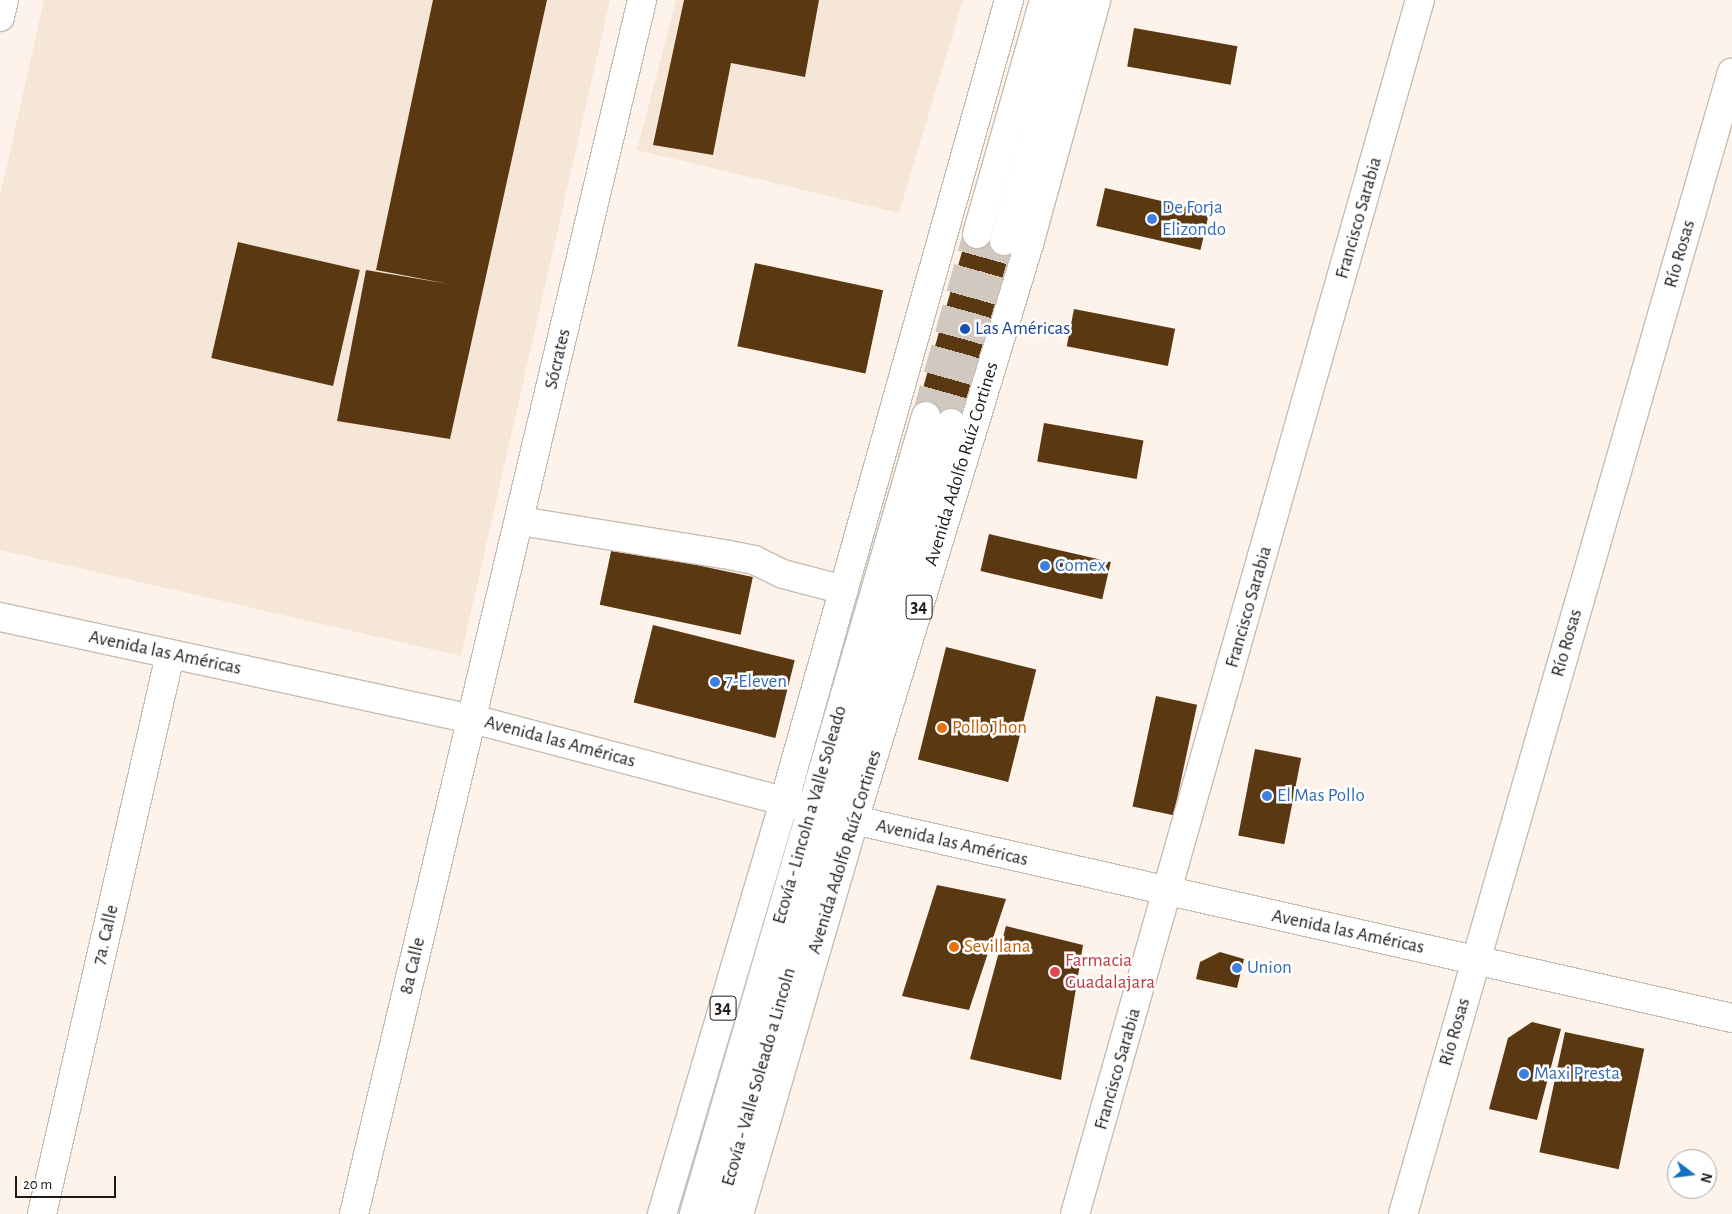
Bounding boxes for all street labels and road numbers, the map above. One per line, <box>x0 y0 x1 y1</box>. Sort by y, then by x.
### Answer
street label: Francisco Sarabia <box>1331 154 1387 282</box>
street label: Río Rosas <box>1659 217 1701 291</box>
street label: Sócrates <box>540 327 576 391</box>
street label: Avenida Adolfo Ruíz Cortines <box>920 359 1004 569</box>
street label: Francisco Sarabia <box>1221 543 1277 671</box>
road number: 34 <box>905 592 933 622</box>
street label: Río Rosas <box>1546 606 1588 680</box>
street label: Avenida las Américas <box>87 626 243 680</box>
street label: Ecovía - Lincoln a Valle Soleado <box>768 703 852 927</box>
street label: Avenida las Américas <box>482 711 638 773</box>
street label: Avenida Adolfo Ruíz Cortines <box>803 747 887 957</box>
street label: Avenida las Américas <box>874 814 1030 872</box>
street label: 7a. Calle <box>88 903 124 967</box>
street label: Avenida las Américas <box>1270 905 1426 959</box>
street label: 8a Calle <box>395 935 431 997</box>
street label: Ecovía - Valle Soleado a Lincoln <box>717 965 801 1189</box>
road number: 34 <box>709 992 737 1024</box>
street label: Río Rosas <box>1434 995 1476 1069</box>
street label: Francisco Sarabia <box>1090 1005 1146 1133</box>

